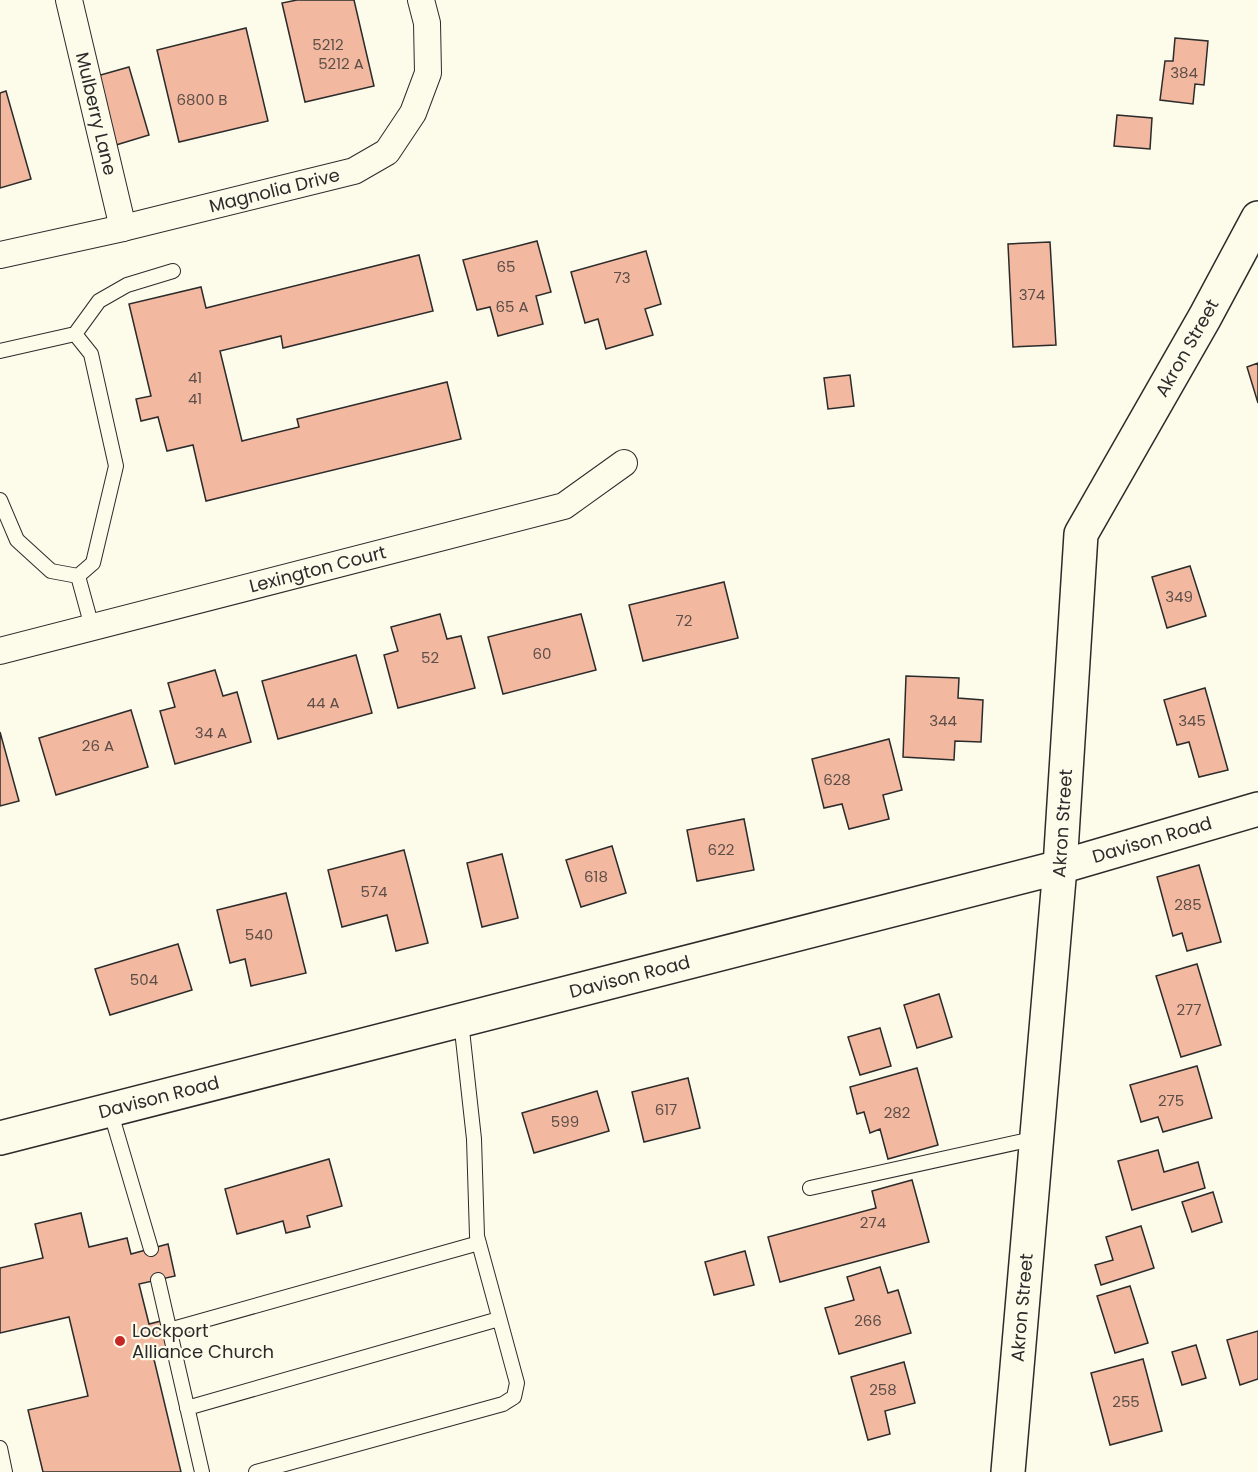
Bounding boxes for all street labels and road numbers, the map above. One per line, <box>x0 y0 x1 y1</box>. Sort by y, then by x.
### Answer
street label: Mulberry Lane <box>70 50 123 178</box>
street label: Magnolia Drive <box>206 162 342 218</box>
street label: Akron Street <box>1149 294 1224 401</box>
street label: Lexington Court <box>246 539 389 598</box>
street label: Akron Street <box>1046 768 1078 879</box>
street label: Davison Road <box>1089 810 1215 869</box>
street label: Davison Road <box>567 949 693 1004</box>
street label: Davison Road <box>96 1069 222 1124</box>
street label: Akron Street <box>1005 1252 1039 1363</box>

